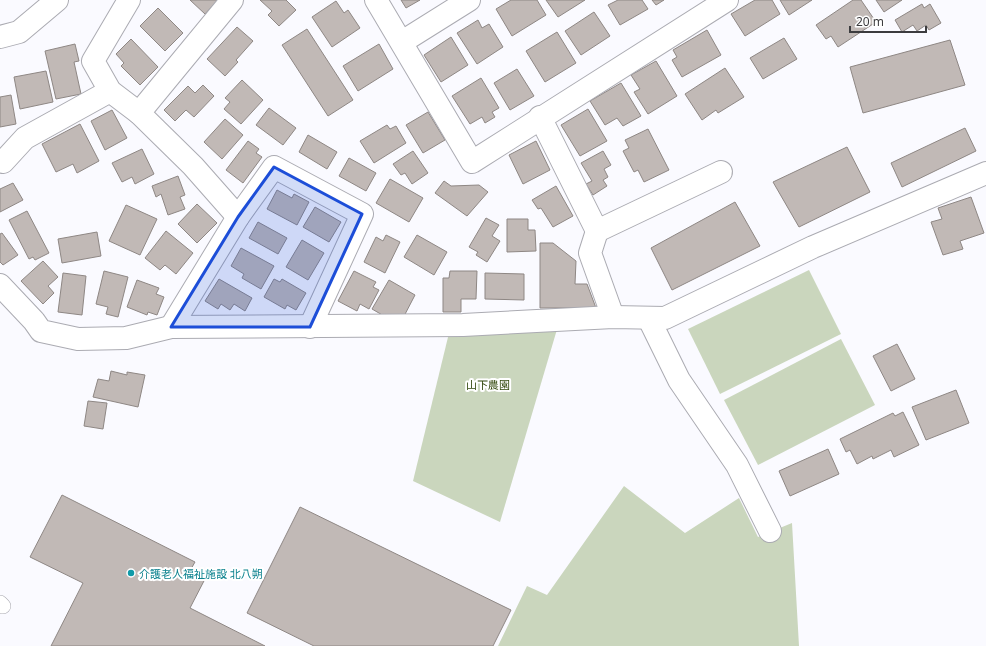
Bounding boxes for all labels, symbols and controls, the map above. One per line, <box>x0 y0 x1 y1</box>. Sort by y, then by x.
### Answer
scale bar <box>850 8 926 34</box>
text: 20 m <box>856 13 884 30</box>
park label: 山下農園 <box>466 377 510 392</box>
place label: 介護老人福祉施設 北八朔 <box>139 566 263 581</box>
marker: 介護老人福祉施設 北八朔 <box>126 568 136 578</box>

